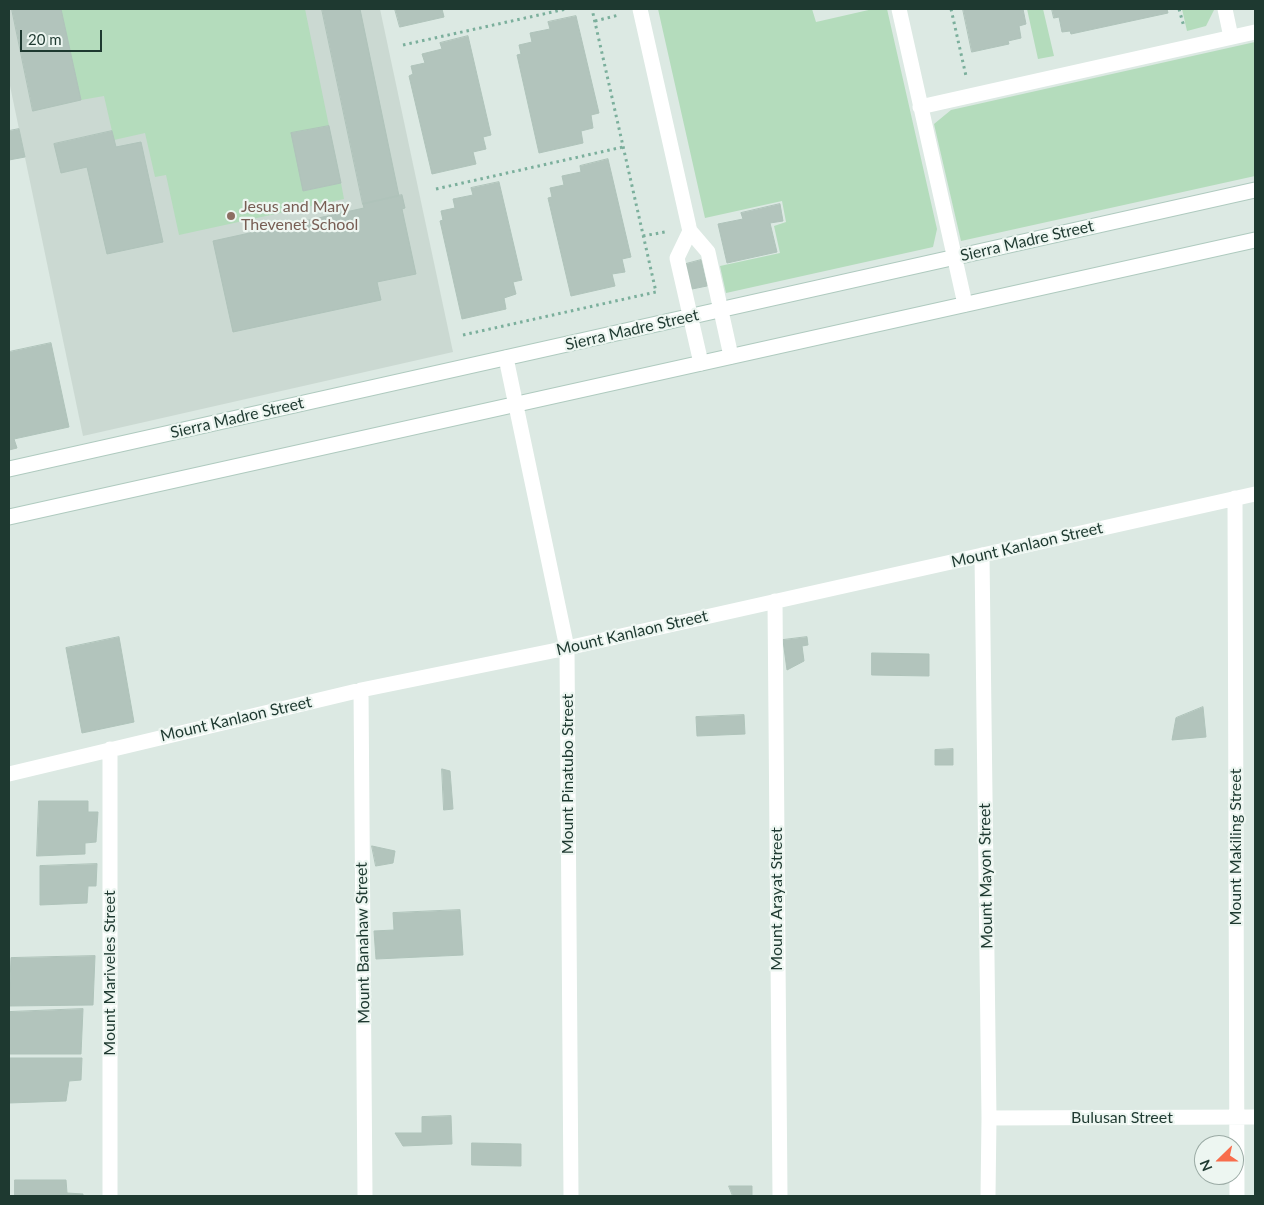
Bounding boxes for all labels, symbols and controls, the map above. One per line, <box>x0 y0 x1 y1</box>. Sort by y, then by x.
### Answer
scale bar <box>22 20 105 52</box>
text: 20 m <box>28 30 62 48</box>
place label: Jesus and Mary Thevenet School <box>241 197 358 235</box>
marker: Jesus and Mary Thevenet School <box>225 210 237 222</box>
street label: Sierra Madre Street <box>959 216 1095 266</box>
street label: Sierra Madre Street <box>564 305 700 355</box>
street label: Sierra Madre Street <box>169 393 305 443</box>
street label: Mount Kanlaon Street <box>950 518 1104 572</box>
street label: Mount Kanlaon Street <box>555 606 709 660</box>
street label: Mount Kanlaon Street <box>159 692 313 746</box>
street label: Mount Pinatubo Street <box>558 694 578 854</box>
street label: Mount Makiling Street <box>1226 769 1246 925</box>
street label: Mount Mayon Street <box>975 803 997 949</box>
street label: Mount Arayat Street <box>767 827 787 971</box>
street label: Mount Banahaw Street <box>352 862 374 1024</box>
street label: Mount Mariveles Street <box>100 890 120 1056</box>
street label: Bulusan Street <box>1071 1108 1173 1128</box>
north arrow <box>1194 1135 1244 1185</box>
text: N <box>1196 1157 1215 1174</box>

